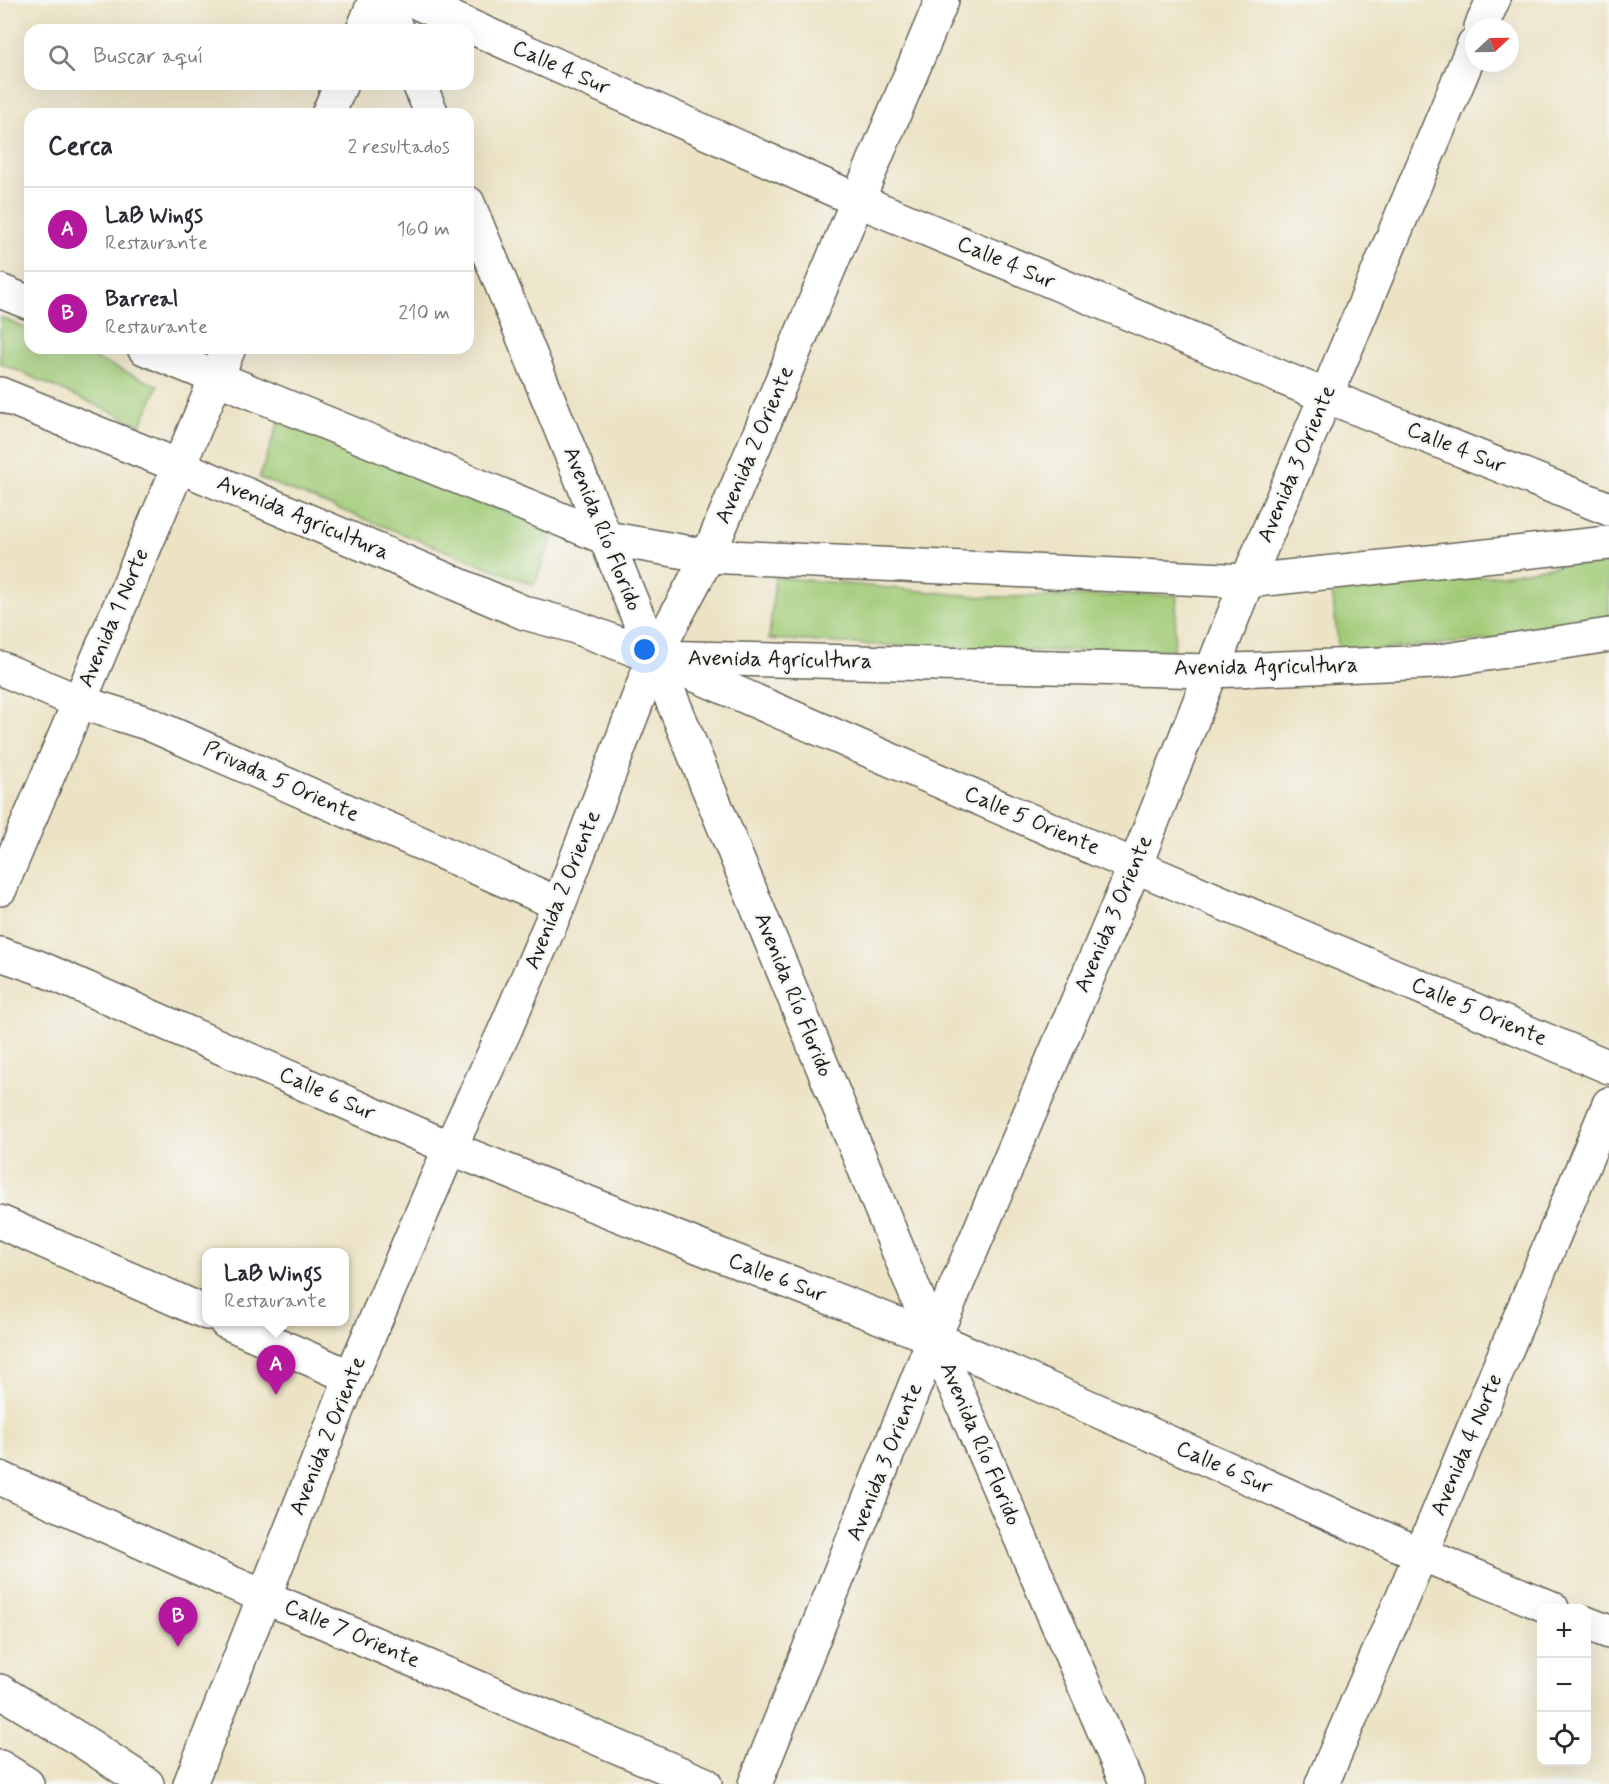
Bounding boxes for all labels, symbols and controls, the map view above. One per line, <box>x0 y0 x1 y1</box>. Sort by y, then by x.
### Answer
north arrow <box>1465 18 1519 72</box>
search box <box>24 24 474 90</box>
street label: Calle 4 Sur <box>508 34 615 102</box>
icon: search <box>45 41 78 74</box>
text: Buscar aquí <box>93 43 204 71</box>
text: Cerca <box>48 130 113 164</box>
text: 2 resultados <box>347 134 450 161</box>
text: LaB Wings <box>105 202 203 230</box>
text: A <box>61 216 74 243</box>
text: 160 m <box>397 216 450 243</box>
text: Restaurante <box>105 230 208 257</box>
street label: Calle 4 Sur <box>953 230 1060 297</box>
text: Barreal <box>105 286 178 314</box>
text: B <box>61 300 74 327</box>
text: 210 m <box>398 300 450 327</box>
text: Restaurante <box>105 314 208 341</box>
street label: Avenida 2 Oriente <box>709 362 801 528</box>
street label: Avenida 3 Oriente <box>1251 381 1343 547</box>
street label: Calle 4 Sur <box>1403 416 1510 481</box>
street label: Avenida Río Florido <box>556 443 648 615</box>
street label: Avenida Agricultura <box>212 469 393 568</box>
street label: Avenida 1 Norte <box>72 544 156 692</box>
your location <box>630 635 659 664</box>
street label: Avenida Agricultura <box>688 644 872 677</box>
street label: Avenida Agricultura <box>1174 651 1358 684</box>
street label: Privada 5 Oriente <box>199 735 364 829</box>
street label: Calle 5 Oriente <box>960 780 1104 862</box>
street label: Avenida 2 Oriente <box>518 806 608 974</box>
street label: Avenida 3 Oriente <box>1068 831 1160 997</box>
street label: Avenida Río Florido <box>747 909 839 1081</box>
street label: Calle 5 Oriente <box>1407 971 1551 1053</box>
street label: Calle 6 Sur <box>275 1060 380 1128</box>
street label: Calle 6 Sur <box>724 1247 831 1310</box>
popup <box>202 1248 349 1326</box>
text: LaB Wings <box>224 1260 322 1288</box>
text: Restaurante <box>224 1288 327 1315</box>
pin: A <box>256 1346 296 1395</box>
street label: Avenida 2 Oriente <box>283 1352 373 1520</box>
street label: Avenida Río Florido <box>933 1358 1027 1530</box>
street label: Avenida 4 Norte <box>1425 1370 1509 1520</box>
street label: Avenida 3 Oriente <box>841 1379 930 1545</box>
street label: Calle 6 Sur <box>1172 1434 1277 1502</box>
street label: Calle 7 Oriente <box>280 1593 424 1675</box>
pin: B <box>158 1598 198 1647</box>
map controls <box>1537 1604 1591 1766</box>
button: + <box>1537 1604 1591 1658</box>
button: − <box>1537 1658 1591 1712</box>
button: locate <box>1537 1712 1591 1766</box>

